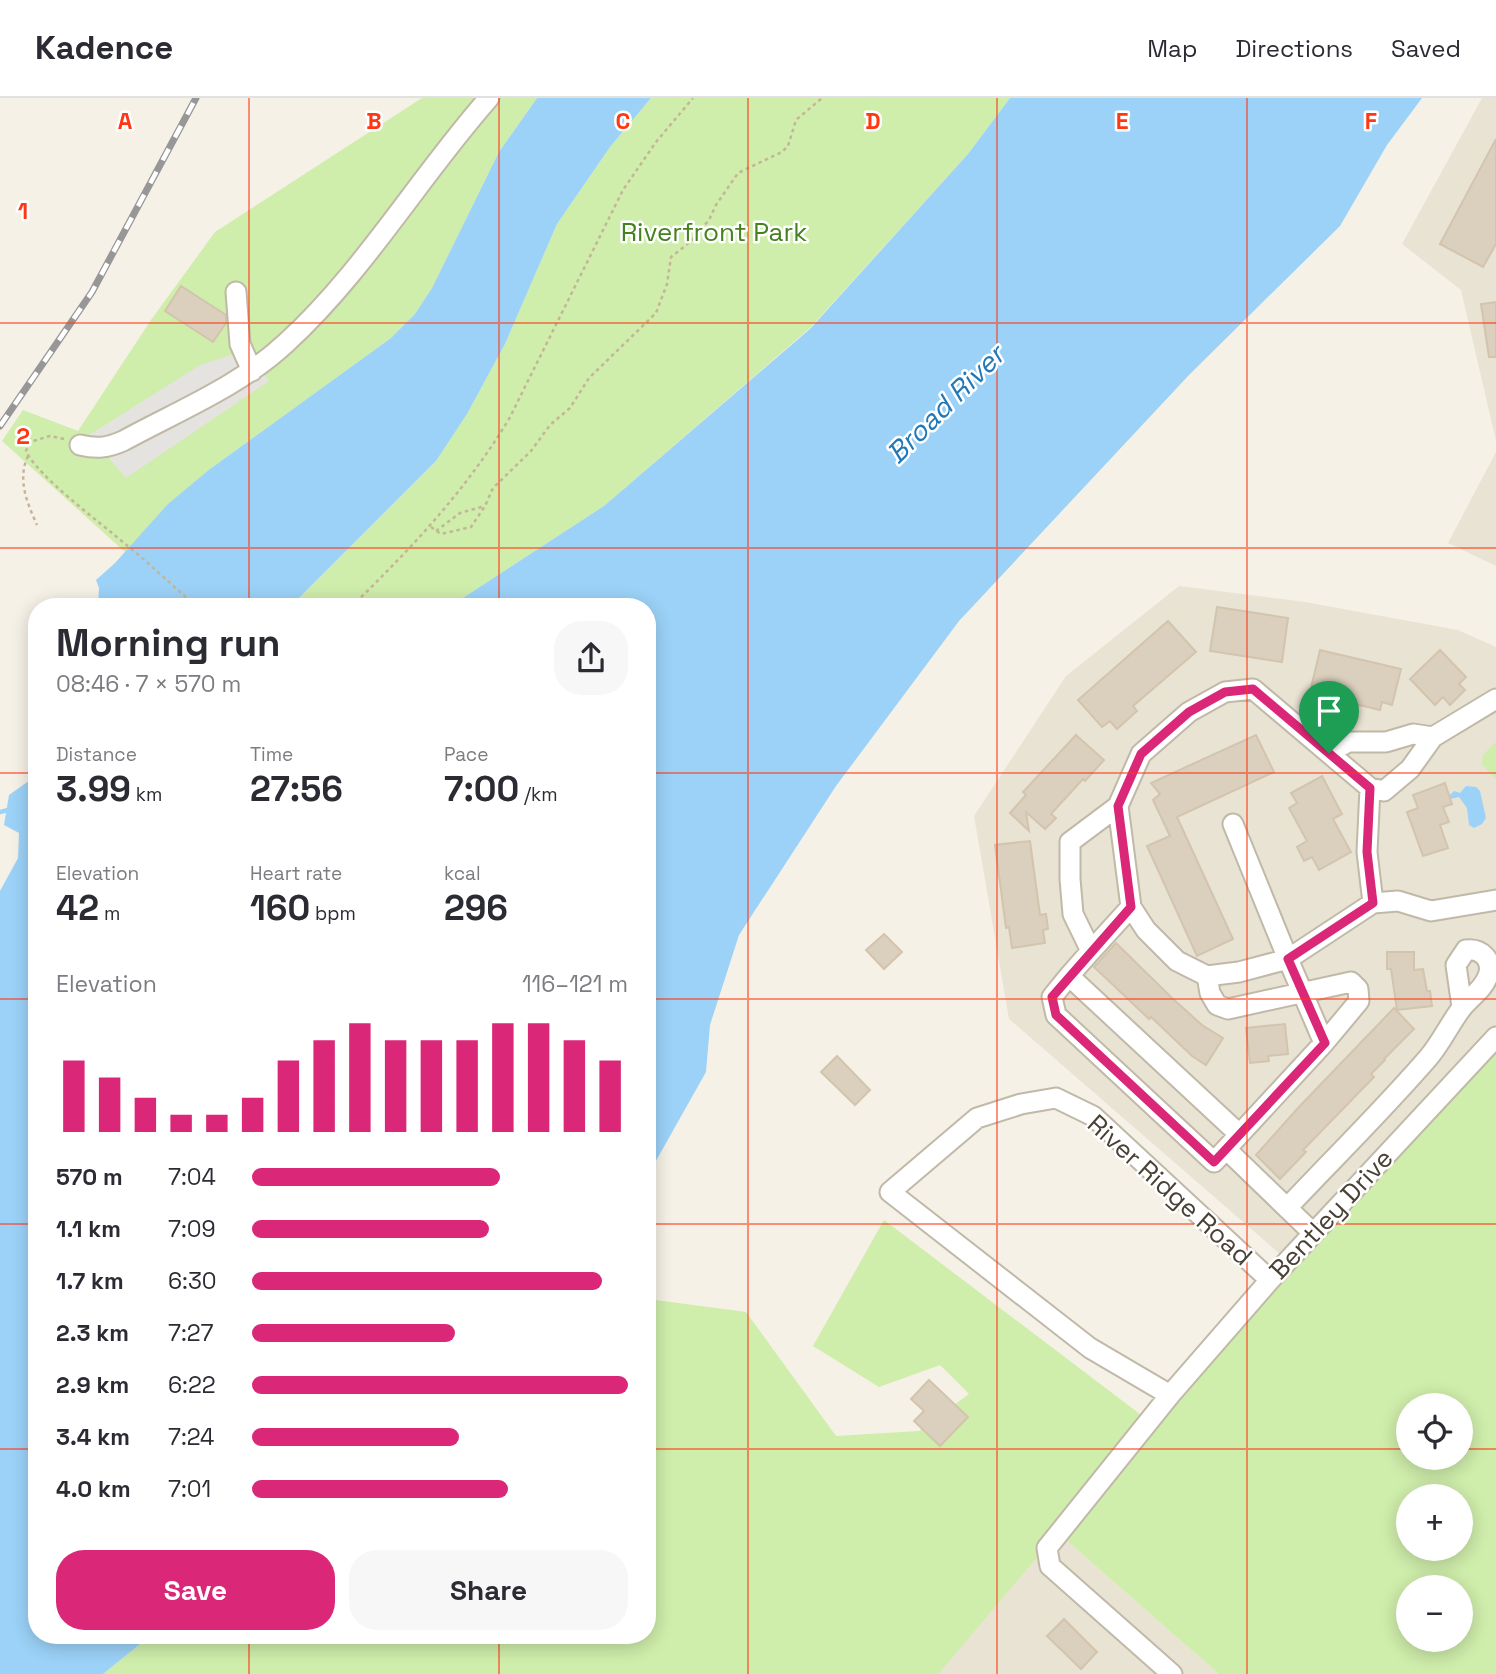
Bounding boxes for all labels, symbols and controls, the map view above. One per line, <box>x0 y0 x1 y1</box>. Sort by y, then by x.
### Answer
text: Kadence <box>35 27 173 69</box>
text: Map <box>1147 33 1197 64</box>
text: Directions <box>1235 33 1353 64</box>
text: Saved <box>1391 33 1461 64</box>
text: A <box>118 106 133 136</box>
text: B <box>366 106 382 136</box>
text: C <box>616 106 630 136</box>
text: D <box>865 106 881 136</box>
text: E <box>1116 106 1128 136</box>
text: F <box>1365 106 1377 136</box>
text: 1 <box>18 196 28 226</box>
park label: Riverfront Park <box>621 215 807 249</box>
water label: Broad River <box>878 335 1014 471</box>
text: 2 <box>16 421 30 451</box>
text: Morning run <box>56 619 281 667</box>
button: share <box>554 621 628 695</box>
text: 08:46 · 7 × 570 m <box>56 669 241 699</box>
pin <box>1299 681 1359 753</box>
icon: arrive <box>1310 692 1348 730</box>
text: Distance <box>56 742 137 767</box>
text: Time <box>250 742 293 767</box>
text: Pace <box>444 742 488 767</box>
text: 3.99 <box>56 767 131 811</box>
text: 27:56 <box>250 767 343 811</box>
text: 7:00 <box>444 767 519 811</box>
text: km <box>131 782 162 807</box>
text: /km <box>519 782 558 807</box>
text: Elevation <box>56 861 139 886</box>
text: Heart rate <box>250 861 342 886</box>
text: kcal <box>444 861 481 886</box>
text: 42 <box>56 886 99 930</box>
text: 160 <box>250 886 310 930</box>
text: 296 <box>444 886 508 930</box>
text: m <box>99 901 120 926</box>
text: bpm <box>310 901 356 926</box>
text: Elevation <box>56 969 157 999</box>
text: 116–121 m <box>522 969 628 999</box>
street label: River Ridge Road <box>1081 1107 1259 1273</box>
street label: Bentley Drive <box>1262 1141 1400 1287</box>
text: 570 m <box>56 1162 123 1192</box>
text: 7:04 <box>168 1162 216 1192</box>
text: 1.1 km <box>56 1214 121 1244</box>
text: 7:09 <box>168 1214 216 1244</box>
text: 1.7 km <box>56 1266 124 1296</box>
text: 6:30 <box>168 1266 217 1296</box>
text: 2.3 km <box>56 1318 129 1348</box>
text: 7:27 <box>168 1318 213 1348</box>
text: 2.9 km <box>56 1370 129 1400</box>
text: 6:22 <box>168 1370 216 1400</box>
map controls <box>1396 1393 1473 1652</box>
button: locate <box>1396 1393 1473 1470</box>
text: 3.4 km <box>56 1422 130 1452</box>
text: 7:24 <box>168 1422 214 1452</box>
text: 4.0 km <box>56 1474 131 1504</box>
text: 7:01 <box>168 1474 211 1504</box>
button: + <box>1396 1484 1473 1561</box>
button: Save <box>56 1550 335 1630</box>
button: Share <box>349 1550 628 1630</box>
button: − <box>1396 1575 1473 1652</box>

